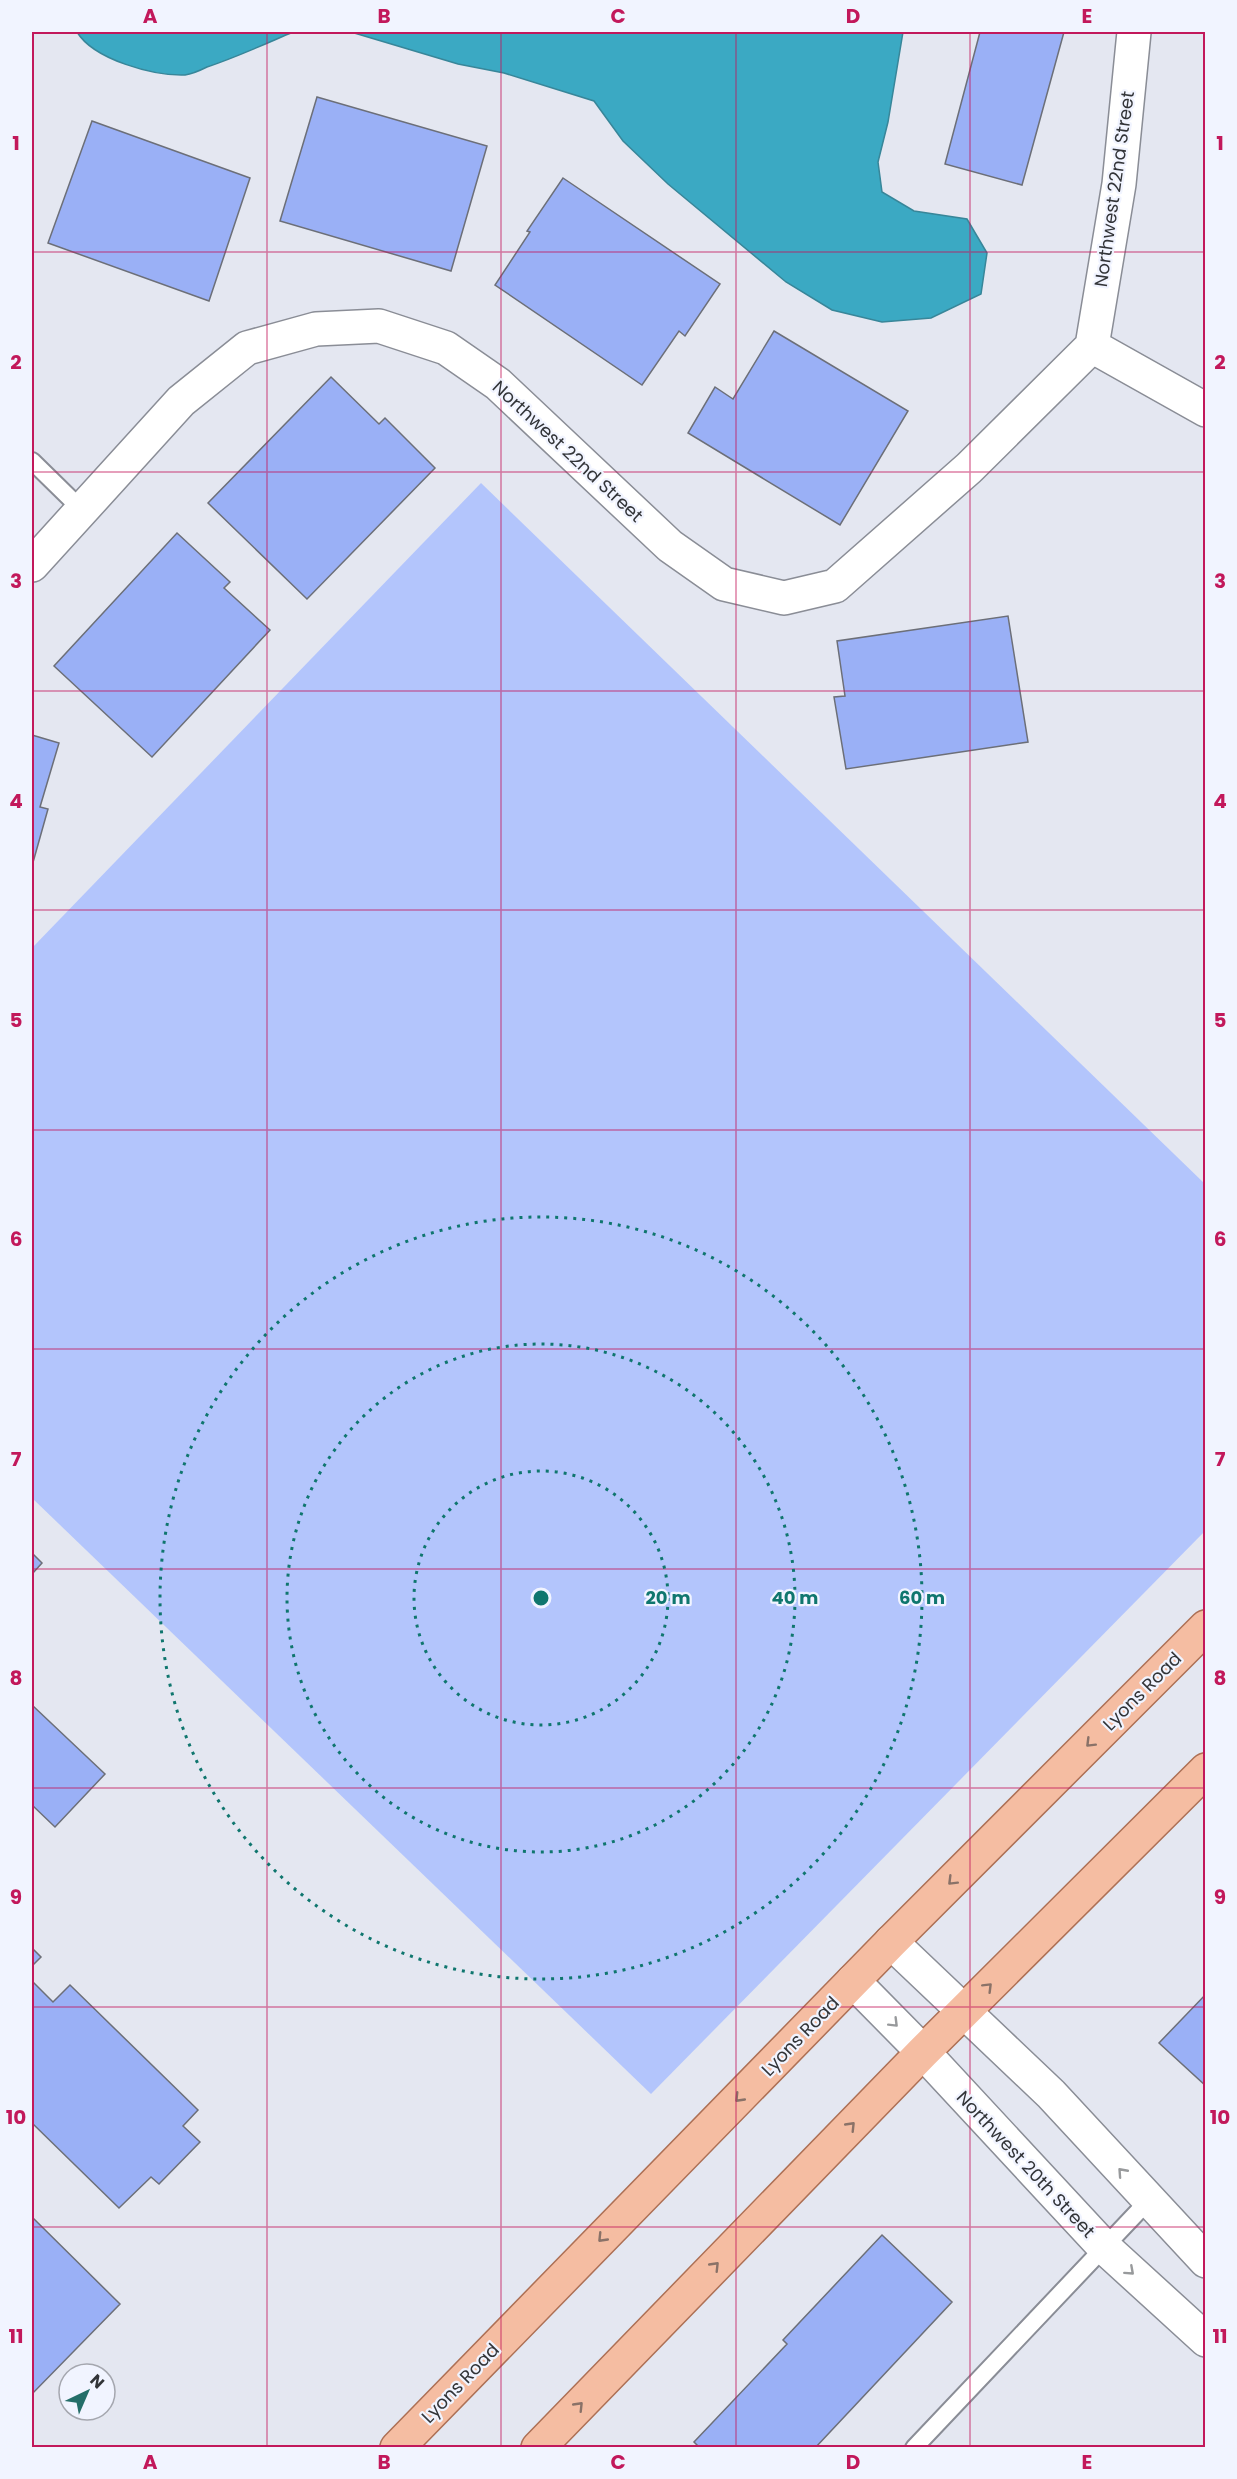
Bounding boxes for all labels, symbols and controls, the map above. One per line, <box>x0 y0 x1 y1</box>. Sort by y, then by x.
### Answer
text: A <box>143 2 158 30</box>
text: B <box>377 2 391 30</box>
text: C <box>610 2 626 30</box>
text: D <box>846 2 860 30</box>
text: E <box>1082 2 1092 30</box>
street label: Northwest 22nd Street <box>1088 89 1140 289</box>
text: 1 <box>12 129 20 157</box>
text: 1 <box>1216 129 1224 157</box>
text: 2 <box>10 348 22 376</box>
text: 2 <box>1214 348 1226 376</box>
street label: Northwest 22nd Street <box>487 375 649 527</box>
text: 3 <box>10 567 22 595</box>
text: 3 <box>1214 567 1226 595</box>
text: 4 <box>9 787 23 815</box>
text: 4 <box>1213 787 1227 815</box>
text: 5 <box>10 1006 23 1034</box>
text: 5 <box>1214 1006 1227 1034</box>
text: 6 <box>10 1225 22 1253</box>
text: 6 <box>1214 1225 1226 1253</box>
text: 7 <box>11 1445 22 1473</box>
text: 7 <box>1215 1445 1226 1473</box>
text: 20 m <box>646 1585 690 1610</box>
text: 40 m <box>772 1585 818 1610</box>
text: 60 m <box>899 1585 945 1610</box>
centre of rings <box>531 1588 551 1608</box>
street label: Lyons Road <box>1097 1646 1187 1736</box>
text: 8 <box>10 1664 22 1692</box>
text: 8 <box>1214 1664 1226 1692</box>
one-way arrow <box>1086 1737 1097 1747</box>
one-way arrow <box>949 1874 959 1885</box>
text: 9 <box>10 1883 22 1911</box>
text: 9 <box>1214 1883 1226 1911</box>
one-way arrow <box>980 1983 991 1994</box>
street label: Lyons Road <box>756 1991 844 2081</box>
one-way arrow <box>888 2016 898 2027</box>
street label: Northwest 20th Street <box>951 2085 1101 2243</box>
one-way arrow <box>735 2091 746 2102</box>
text: 10 <box>6 2103 26 2131</box>
text: 10 <box>1210 2103 1230 2131</box>
one-way arrow <box>844 2122 855 2132</box>
one-way arrow <box>1118 2168 1129 2179</box>
one-way arrow <box>599 2230 610 2241</box>
one-way arrow <box>708 2262 719 2272</box>
one-way arrow <box>1123 2264 1134 2275</box>
text: 11 <box>8 2322 24 2350</box>
text: 11 <box>1212 2322 1228 2350</box>
street label: Lyons Road <box>416 2338 504 2428</box>
north arrow <box>57 2362 117 2422</box>
text: N <box>85 2369 109 2394</box>
one-way arrow <box>572 2402 583 2412</box>
text: A <box>143 2448 158 2476</box>
text: B <box>377 2448 391 2476</box>
text: C <box>610 2448 626 2476</box>
text: D <box>846 2448 860 2476</box>
text: E <box>1082 2448 1092 2476</box>

